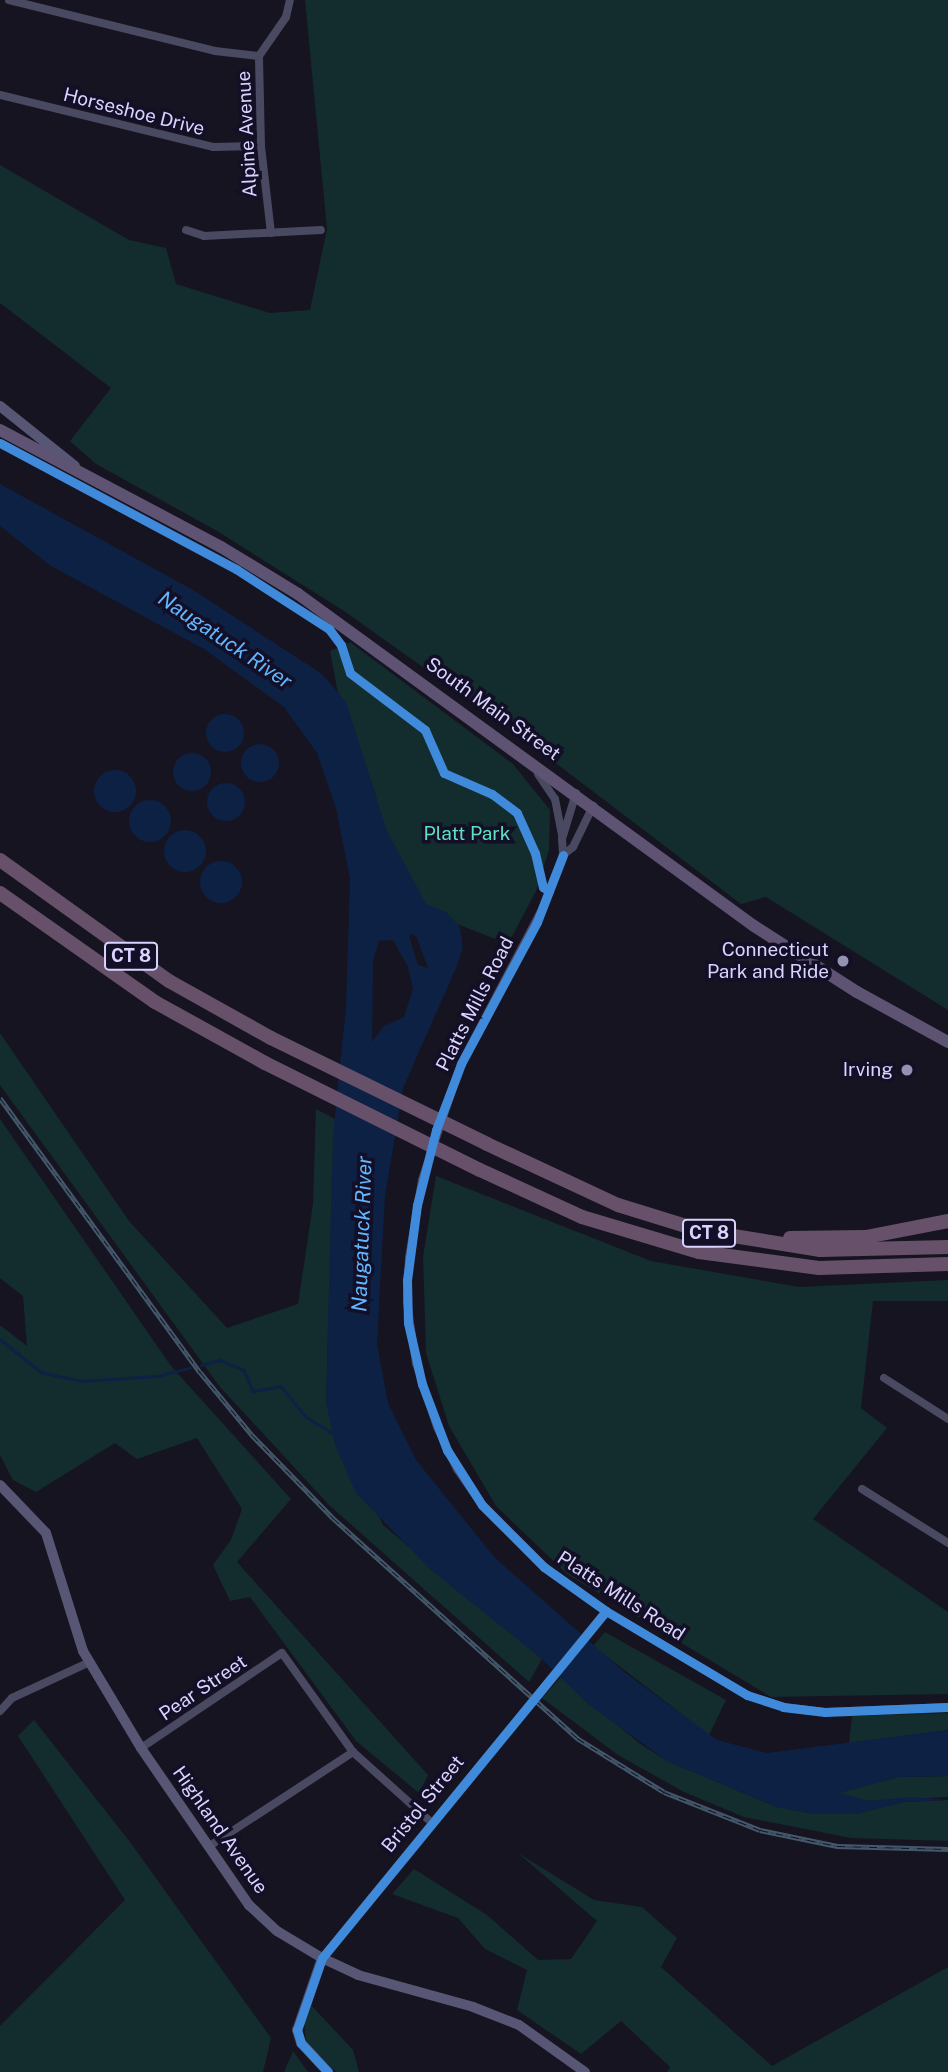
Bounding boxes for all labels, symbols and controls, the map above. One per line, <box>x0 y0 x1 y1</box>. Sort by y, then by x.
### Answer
street label: Alpine Avenue <box>232 70 262 198</box>
street label: Horseshoe Drive <box>61 83 207 141</box>
water label: Naugatuck River <box>153 586 297 694</box>
street label: South Main Street <box>421 653 565 765</box>
park label: Platt Park <box>424 823 510 845</box>
street label: Platts Mills Road <box>431 933 519 1075</box>
place label: Connecticut Park and Ride <box>707 939 829 983</box>
road number: CT 8 <box>103 942 159 971</box>
marker: Connecticut Park and Ride <box>835 953 851 969</box>
place label: Irving <box>843 1059 893 1081</box>
marker: Irving <box>899 1062 915 1078</box>
water label: Naugatuck River <box>347 1156 377 1312</box>
road number: CT 8 <box>681 1218 737 1248</box>
street label: Platts Mills Road <box>553 1546 689 1646</box>
street label: Pear Street <box>155 1650 251 1726</box>
street label: Bristol Street <box>377 1751 469 1857</box>
street label: Highland Avenue <box>168 1762 272 1898</box>

